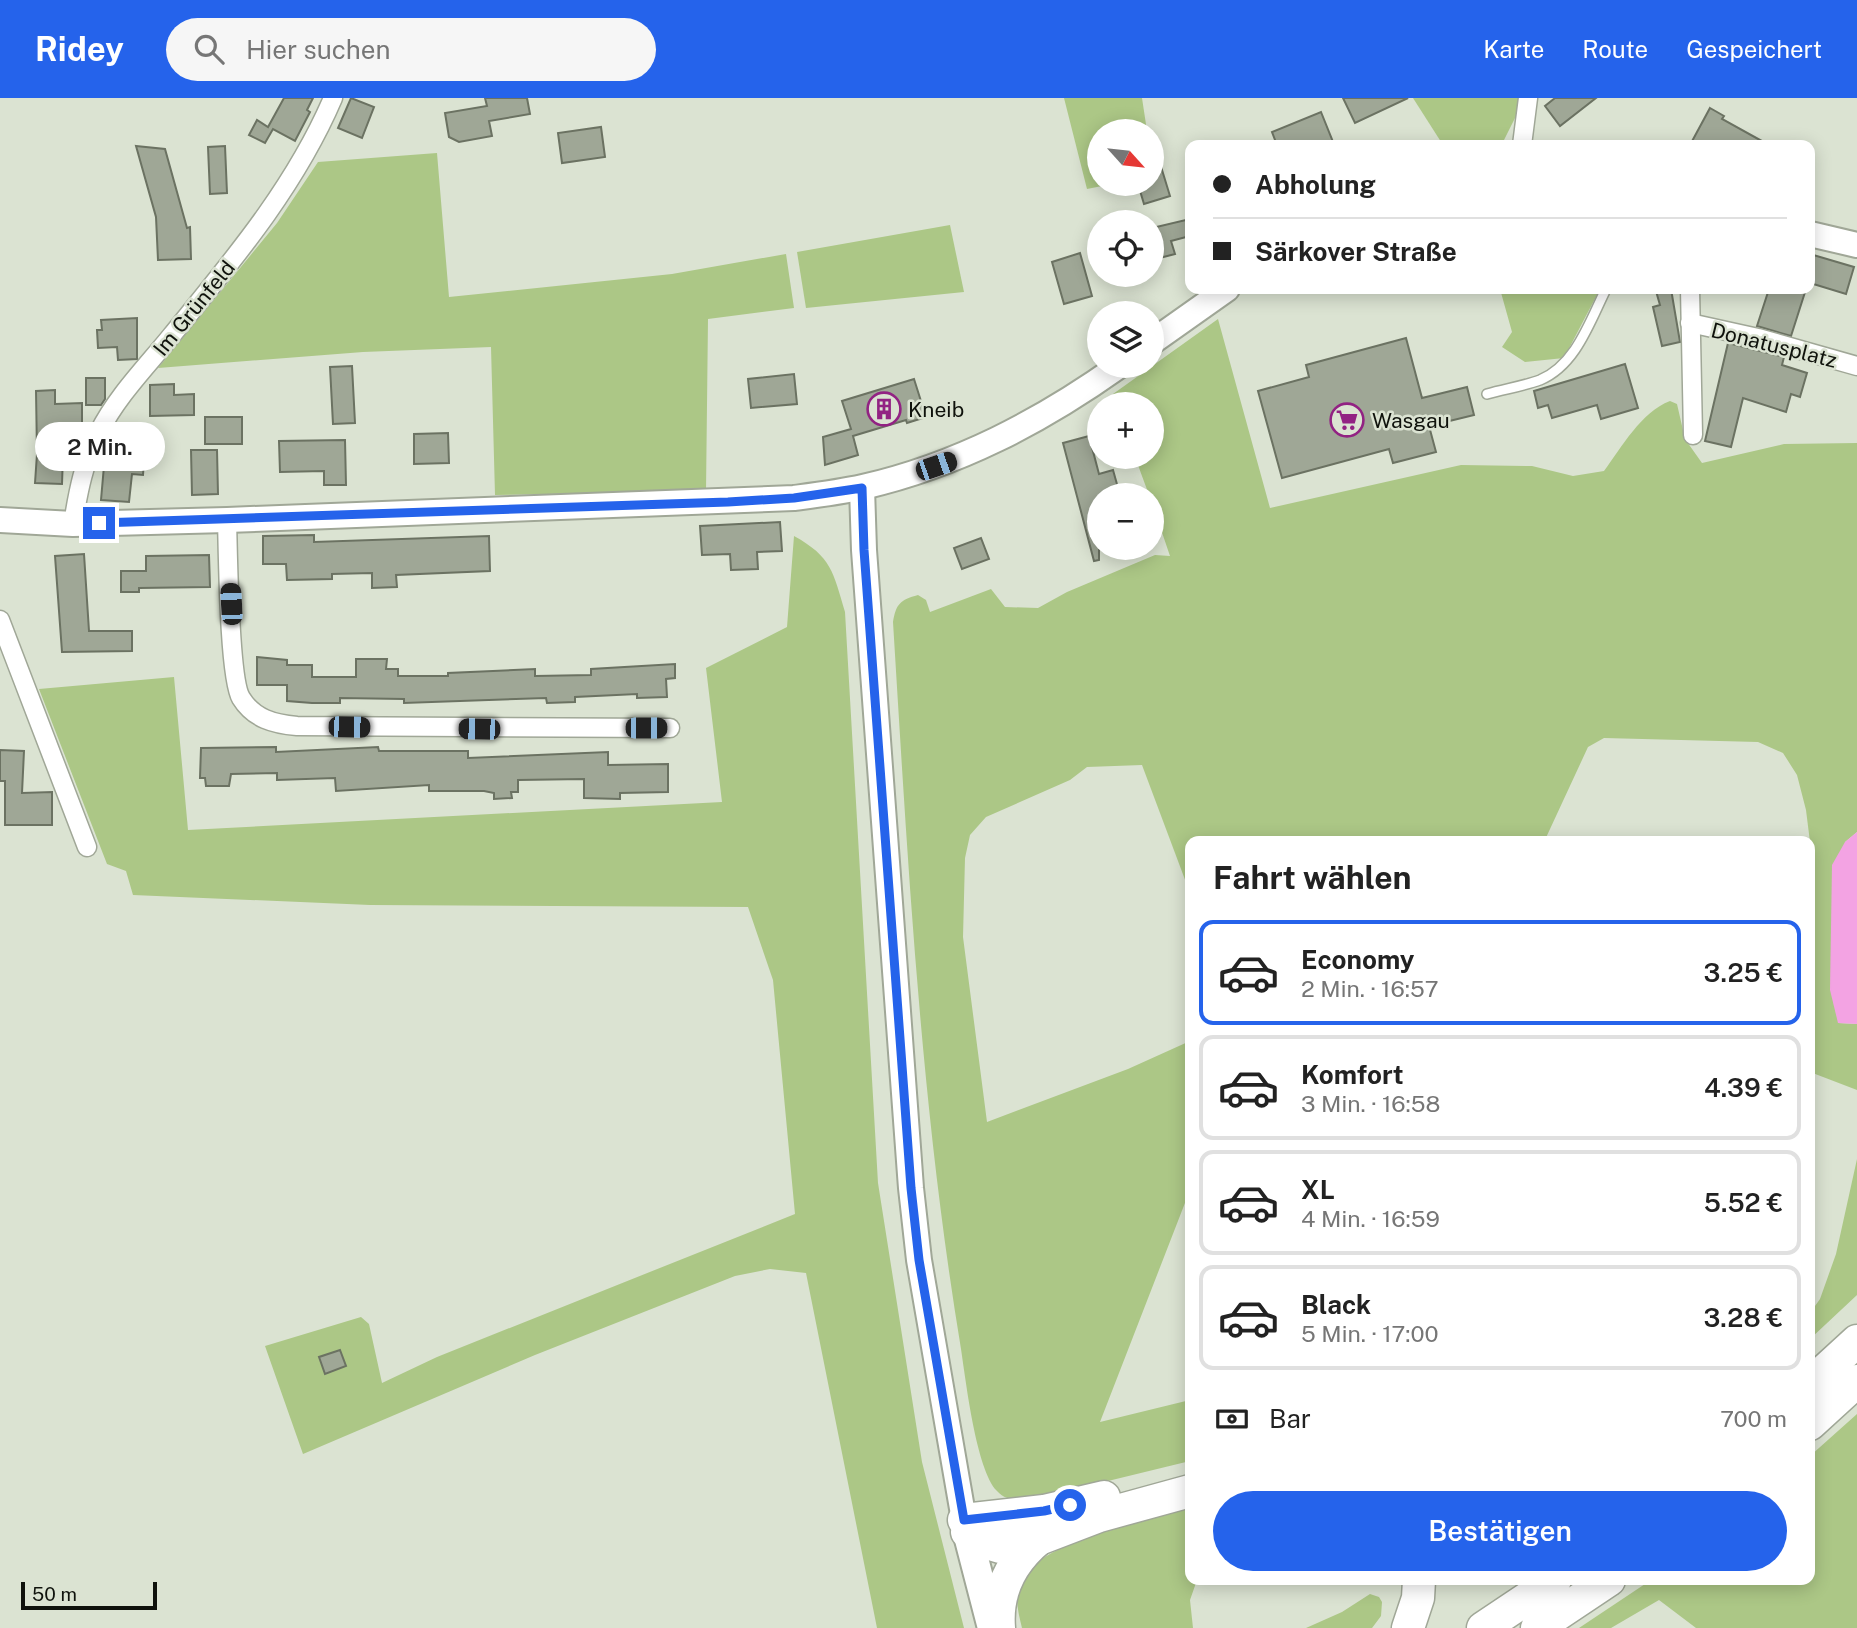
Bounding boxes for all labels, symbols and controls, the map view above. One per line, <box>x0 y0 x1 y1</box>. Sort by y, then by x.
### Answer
search box <box>166 18 656 81</box>
text: Ridey <box>35 30 124 68</box>
icon: search <box>190 30 228 68</box>
text: Hier suchen <box>246 34 390 65</box>
text: Karte <box>1483 35 1544 63</box>
text: Route <box>1582 35 1648 63</box>
text: Gespeichert <box>1686 35 1822 63</box>
north arrow <box>1087 119 1164 196</box>
map controls <box>1087 119 1164 560</box>
text: Abholung <box>1255 169 1376 200</box>
button: locate <box>1087 210 1164 287</box>
text: Särkover Straße <box>1255 236 1457 267</box>
street label: Im Grünfeld <box>148 255 240 361</box>
button: layers <box>1087 301 1164 378</box>
street label: Donatusplatz <box>1709 317 1839 373</box>
building icon: Kneib <box>865 390 903 428</box>
button: + <box>1087 392 1164 469</box>
place label: Kneib <box>908 397 964 422</box>
supermarket icon: Wasgau <box>1328 401 1366 439</box>
place label: Wasgau <box>1372 408 1450 433</box>
callout: 2 Min. <box>34 422 164 470</box>
text: 2 Min. <box>67 433 133 460</box>
car <box>913 449 960 483</box>
button: − <box>1087 483 1164 560</box>
route end <box>83 507 115 539</box>
car <box>220 582 243 626</box>
car <box>328 716 371 738</box>
car <box>458 718 501 740</box>
car <box>626 718 668 739</box>
text: Fahrt wählen <box>1213 859 1412 896</box>
icon: car <box>1217 941 1280 1004</box>
text: Economy <box>1301 944 1414 975</box>
text: 3.25 € <box>1704 957 1783 988</box>
text: 2 Min. · 16:57 <box>1301 975 1439 1002</box>
icon: car <box>1217 1056 1280 1119</box>
text: Komfort <box>1301 1059 1403 1090</box>
text: 4.39 € <box>1704 1072 1783 1103</box>
text: 3 Min. · 16:58 <box>1301 1090 1440 1117</box>
icon: car <box>1217 1171 1280 1234</box>
text: XL <box>1301 1174 1335 1205</box>
text: 5.52 € <box>1704 1187 1783 1218</box>
text: 4 Min. · 16:59 <box>1301 1205 1440 1232</box>
icon: car <box>1217 1286 1280 1349</box>
text: Black <box>1301 1289 1371 1320</box>
text: 3.28 € <box>1703 1302 1783 1333</box>
text: 5 Min. · 17:00 <box>1301 1320 1439 1347</box>
icon: cash <box>1213 1400 1251 1438</box>
text: Bar <box>1269 1403 1311 1434</box>
text: 700 m <box>1720 1405 1787 1432</box>
route start <box>1054 1489 1086 1521</box>
button: Bestätigen <box>1213 1491 1787 1571</box>
scale bar <box>21 1579 158 1611</box>
text: 50 m <box>32 1583 77 1605</box>

